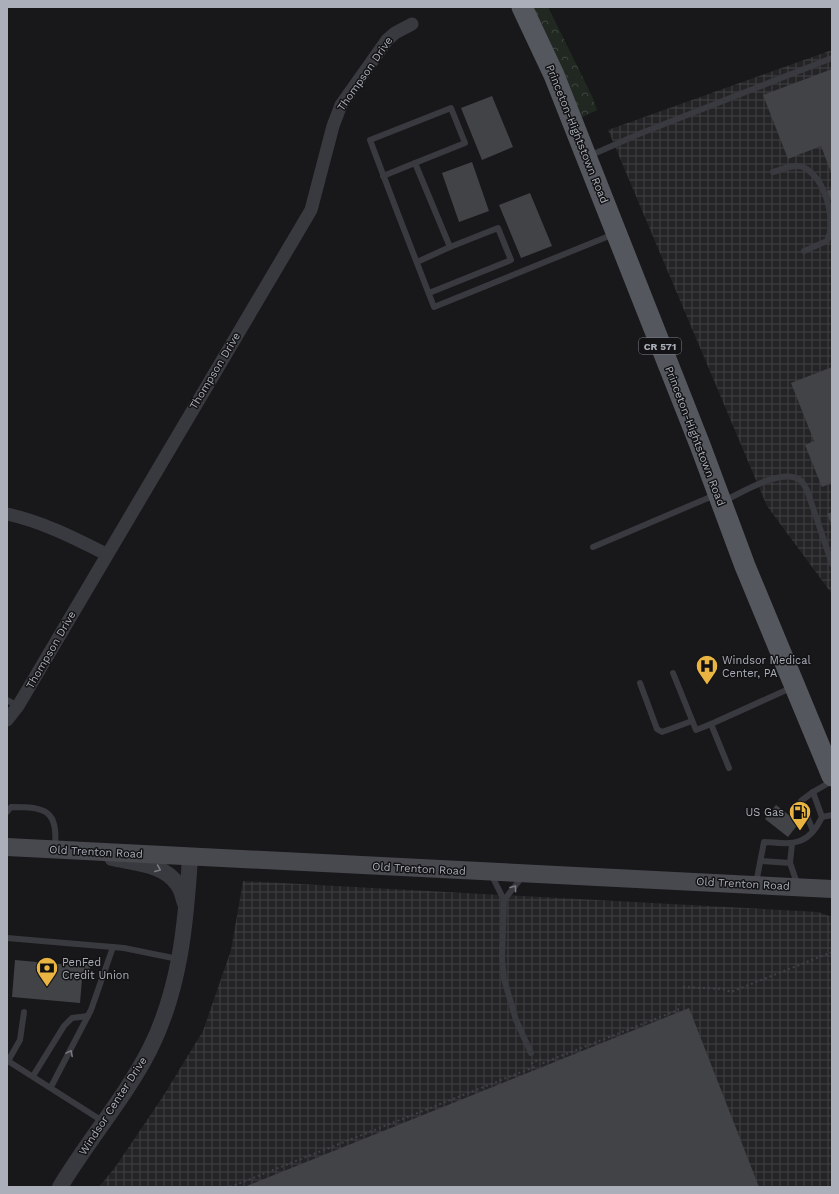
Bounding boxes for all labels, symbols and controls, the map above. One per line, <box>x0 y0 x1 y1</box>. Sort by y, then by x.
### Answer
street label: Thompson Drive <box>335 34 395 114</box>
street label: Princeton-Hightstown Road <box>543 63 611 205</box>
street label: Thompson Drive <box>187 330 243 412</box>
road number: CR 571 <box>639 338 681 354</box>
street label: Princeton-Hightstown Road <box>662 364 728 508</box>
street label: Thompson Drive <box>23 609 79 691</box>
hospital icon: Windsor Medical Center, PA <box>694 653 720 686</box>
place label: Windsor Medical Center, PA <box>722 654 811 680</box>
fuel station icon: US Gas <box>787 799 813 832</box>
place label: US Gas <box>745 806 784 819</box>
street label: Old Trenton Road <box>49 843 143 861</box>
street label: Old Trenton Road <box>372 860 466 878</box>
one-way arrow <box>154 864 162 872</box>
street label: Old Trenton Road <box>696 875 790 893</box>
one-way arrow <box>509 885 516 892</box>
bank icon: PenFed Credit Union <box>34 955 60 988</box>
place label: PenFed Credit Union <box>62 956 129 982</box>
one-way arrow <box>65 1050 73 1057</box>
street label: Windsor Center Drive <box>76 1054 150 1158</box>

